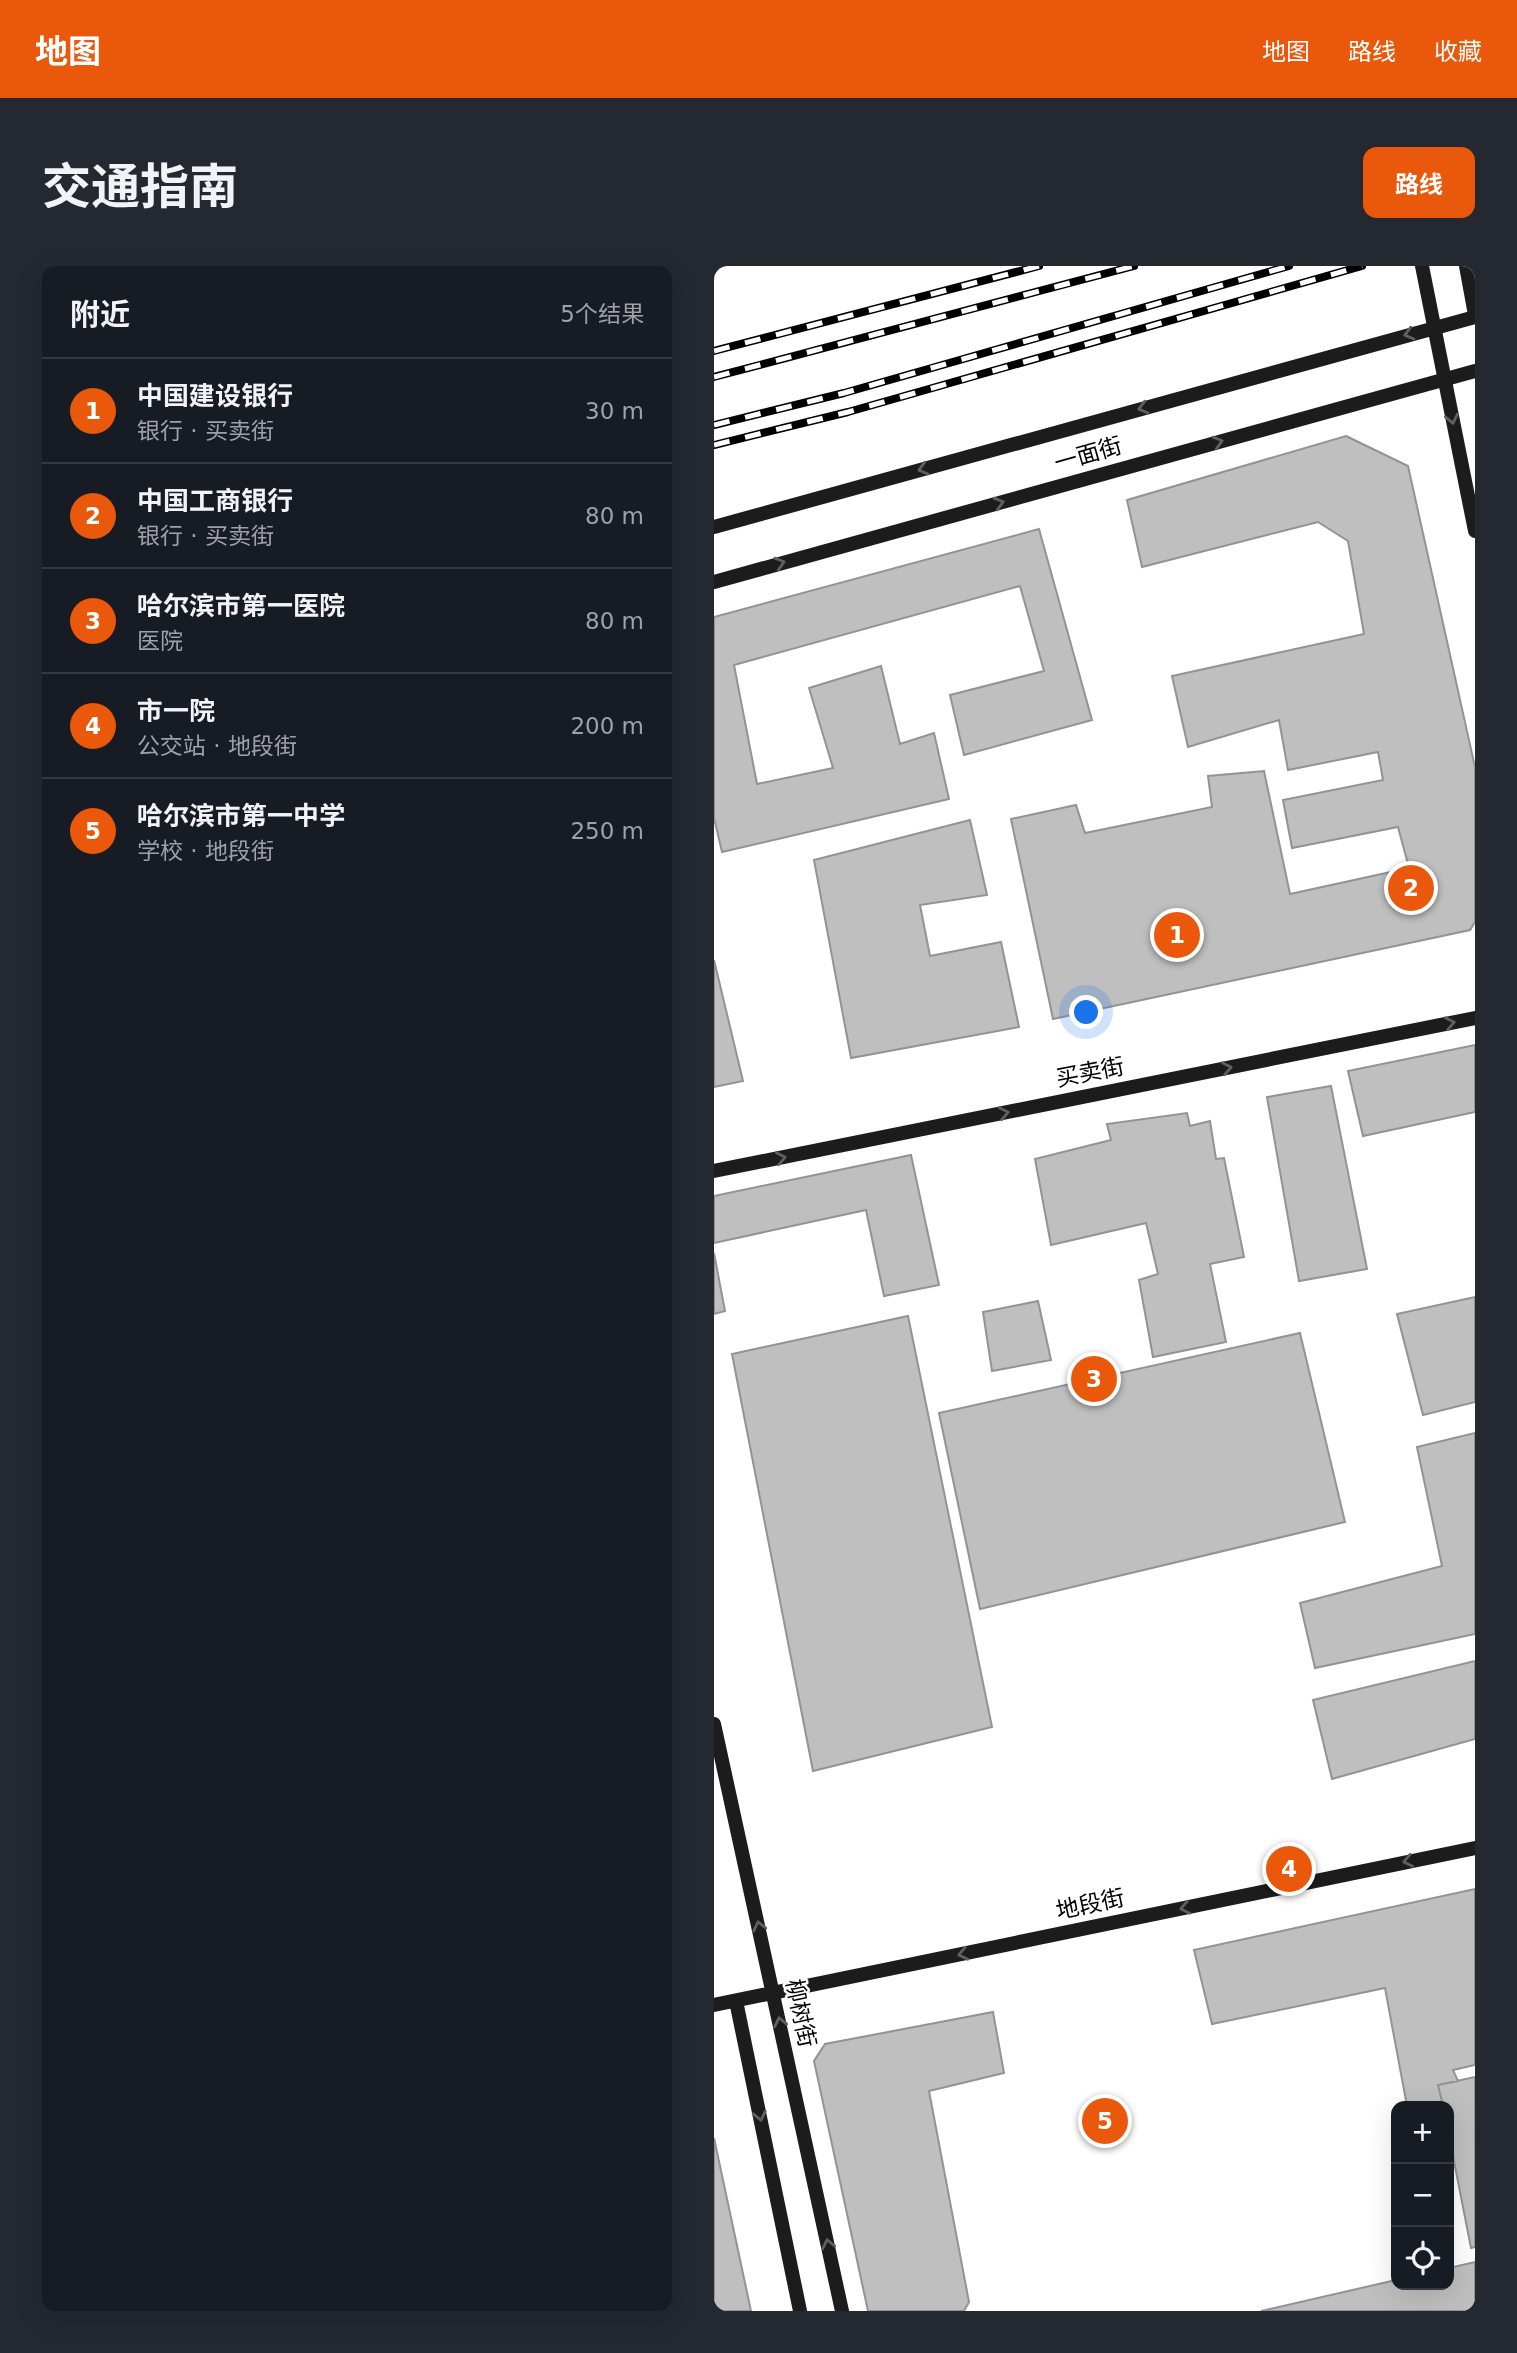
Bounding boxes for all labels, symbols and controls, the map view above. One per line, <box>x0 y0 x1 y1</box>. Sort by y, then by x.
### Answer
text: 地图 <box>35 32 101 71</box>
text: 地图 <box>1262 38 1310 66</box>
text: 路线 <box>1348 38 1396 66</box>
text: 收藏 <box>1434 38 1482 66</box>
button: 路线 <box>1363 147 1475 218</box>
text: 交通指南 <box>42 159 238 216</box>
text: 附近 <box>70 297 130 332</box>
text: 5个结果 <box>560 301 644 327</box>
one-way arrow <box>1403 326 1415 341</box>
text: 中国建设银行 <box>137 381 293 411</box>
text: 1 <box>85 398 101 424</box>
text: 30 m <box>585 398 644 424</box>
one-way arrow <box>1137 400 1149 414</box>
one-way arrow <box>1443 413 1458 425</box>
text: 银行 · 买卖街 <box>137 418 274 444</box>
street label: 一面街 <box>1051 432 1125 476</box>
one-way arrow <box>1212 435 1224 450</box>
one-way arrow <box>918 461 930 475</box>
text: 中国工商银行 <box>137 486 293 516</box>
one-way arrow <box>993 496 1005 511</box>
text: 2 <box>85 503 101 529</box>
text: 80 m <box>585 503 644 529</box>
text: 银行 · 买卖街 <box>137 523 274 549</box>
one-way arrow <box>774 557 786 572</box>
text: 哈尔滨市第一医院 <box>137 591 345 621</box>
text: 3 <box>85 608 101 634</box>
text: 80 m <box>585 608 644 634</box>
text: 医院 <box>137 628 183 654</box>
text: 市一院 <box>137 696 215 726</box>
text: 4 <box>85 713 101 739</box>
text: 200 m <box>570 713 644 739</box>
text: 公交站 · 地段街 <box>137 733 297 759</box>
text: 哈尔滨市第一中学 <box>137 801 345 831</box>
text: 5 <box>85 818 101 844</box>
text: 250 m <box>570 818 644 844</box>
text: 学校 · 地段街 <box>137 838 274 864</box>
pin: 2 <box>1388 862 1434 914</box>
pin: 1 <box>1154 909 1200 961</box>
your location <box>1069 995 1103 1029</box>
one-way arrow <box>1444 1017 1456 1032</box>
street label: 买卖街 <box>1054 1053 1126 1091</box>
one-way arrow <box>1221 1062 1233 1077</box>
one-way arrow <box>998 1106 1010 1121</box>
one-way arrow <box>775 1151 787 1166</box>
pin: 3 <box>1071 1353 1117 1405</box>
pin: 4 <box>1266 1843 1312 1895</box>
one-way arrow <box>1402 1853 1414 1868</box>
street label: 地段街 <box>1054 1884 1126 1924</box>
one-way arrow <box>1179 1899 1191 1914</box>
one-way arrow <box>752 1920 767 1932</box>
one-way arrow <box>957 1945 969 1960</box>
street label: 柳树街 <box>781 1977 821 2049</box>
one-way arrow <box>773 2016 788 2028</box>
pin: 5 <box>1082 2095 1128 2147</box>
map controls <box>1391 2101 1454 2290</box>
button: + <box>1391 2101 1454 2164</box>
one-way arrow <box>751 2110 766 2122</box>
button: − <box>1391 2164 1454 2227</box>
button: locate <box>1391 2227 1454 2290</box>
one-way arrow <box>821 2238 836 2250</box>

